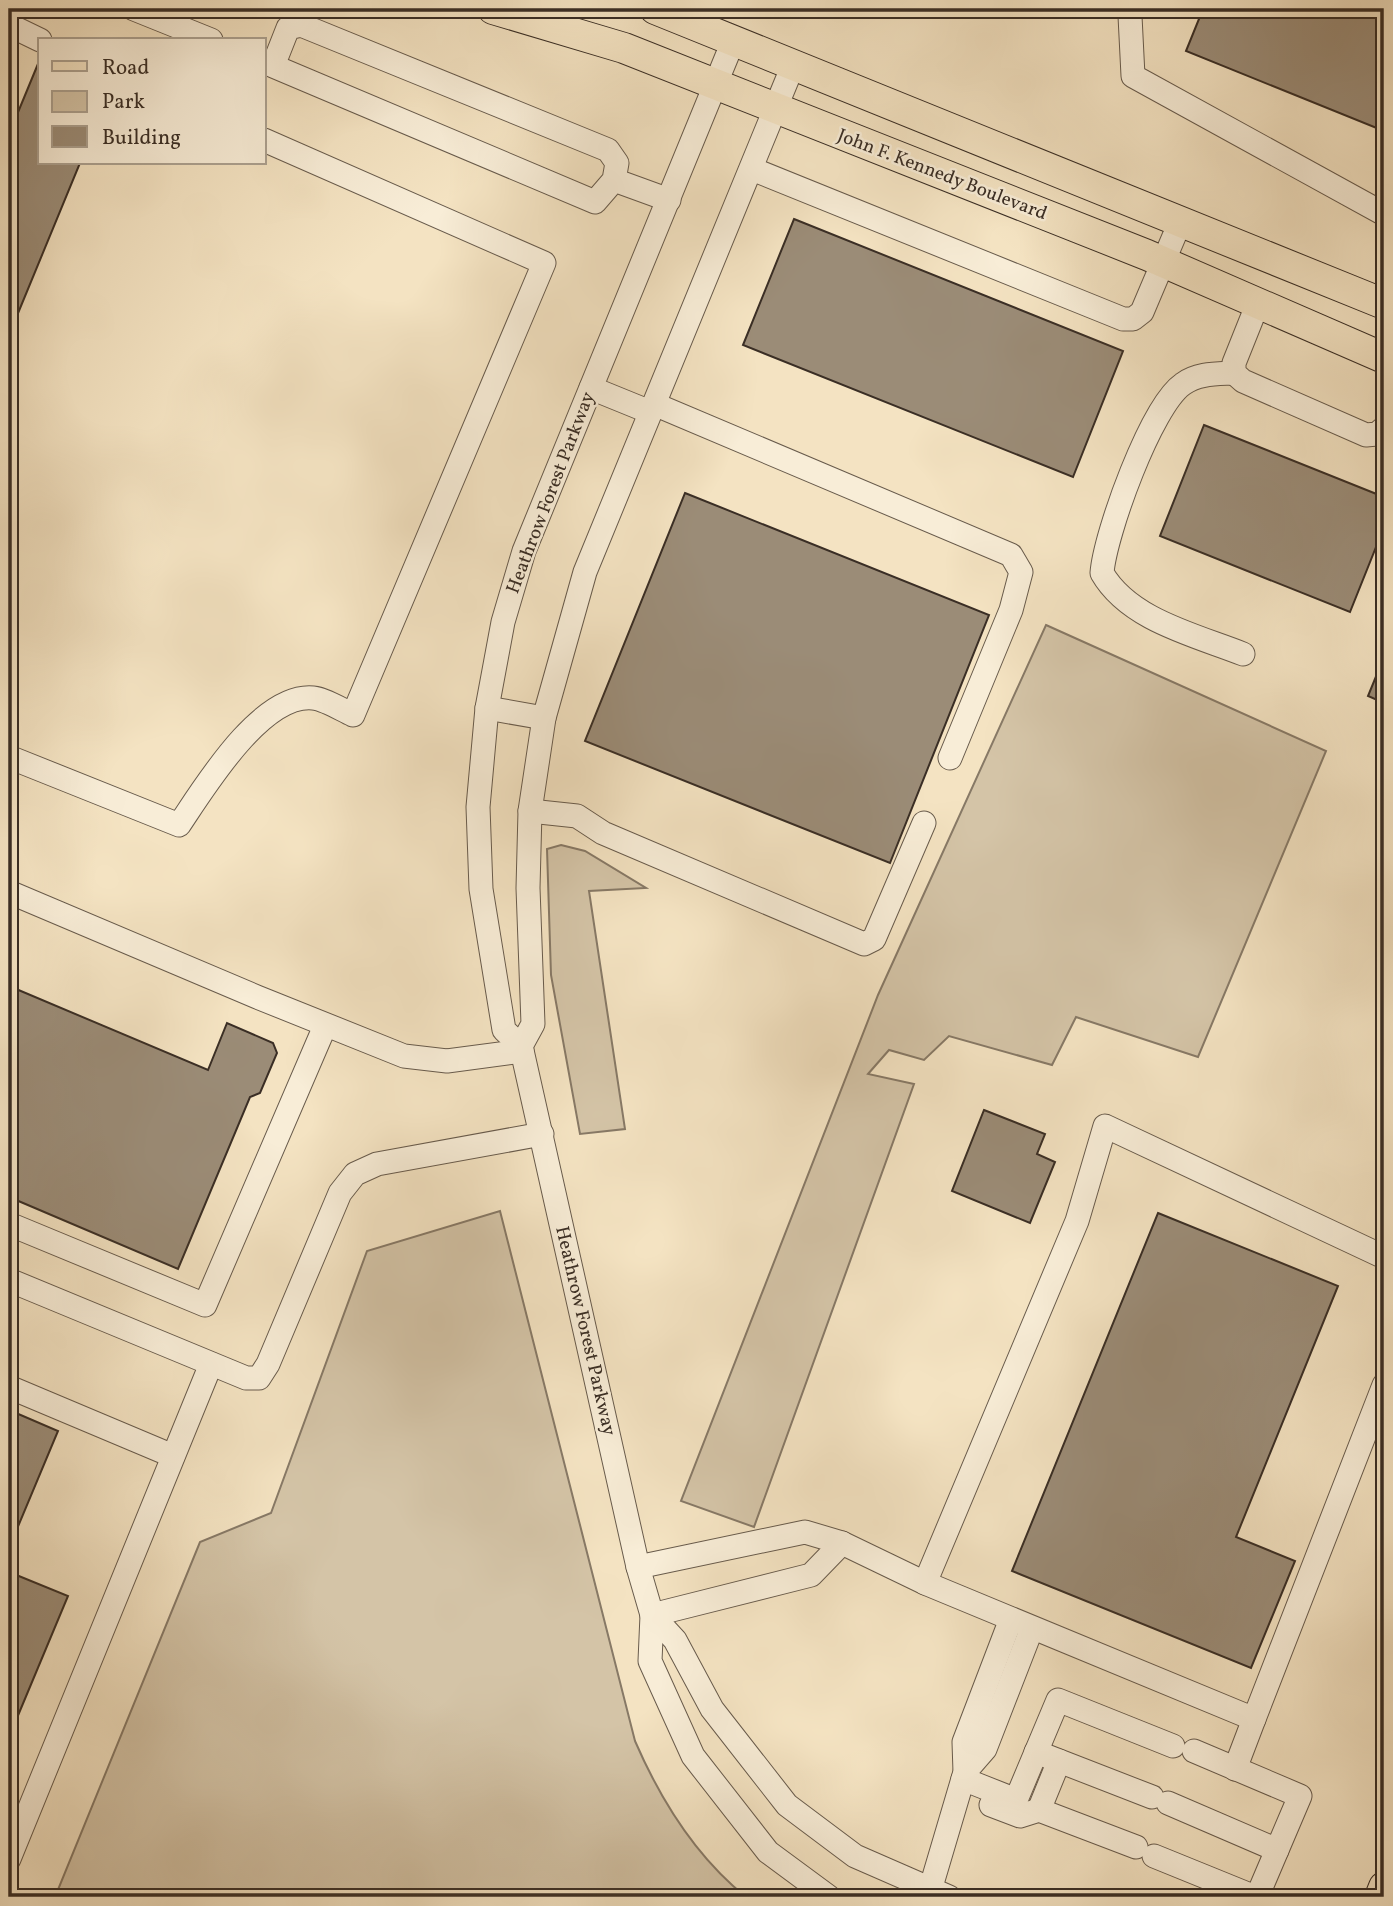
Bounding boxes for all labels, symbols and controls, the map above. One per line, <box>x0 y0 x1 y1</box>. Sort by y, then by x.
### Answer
legend <box>38 38 266 164</box>
text: Road <box>102 54 149 83</box>
text: Park <box>102 88 145 117</box>
street label: John F. Kennedy Boulevard <box>833 123 1051 227</box>
text: Building <box>102 124 181 153</box>
street label: Heathrow Forest Parkway <box>500 388 602 598</box>
street label: Heathrow Forest Parkway <box>548 1224 622 1438</box>

